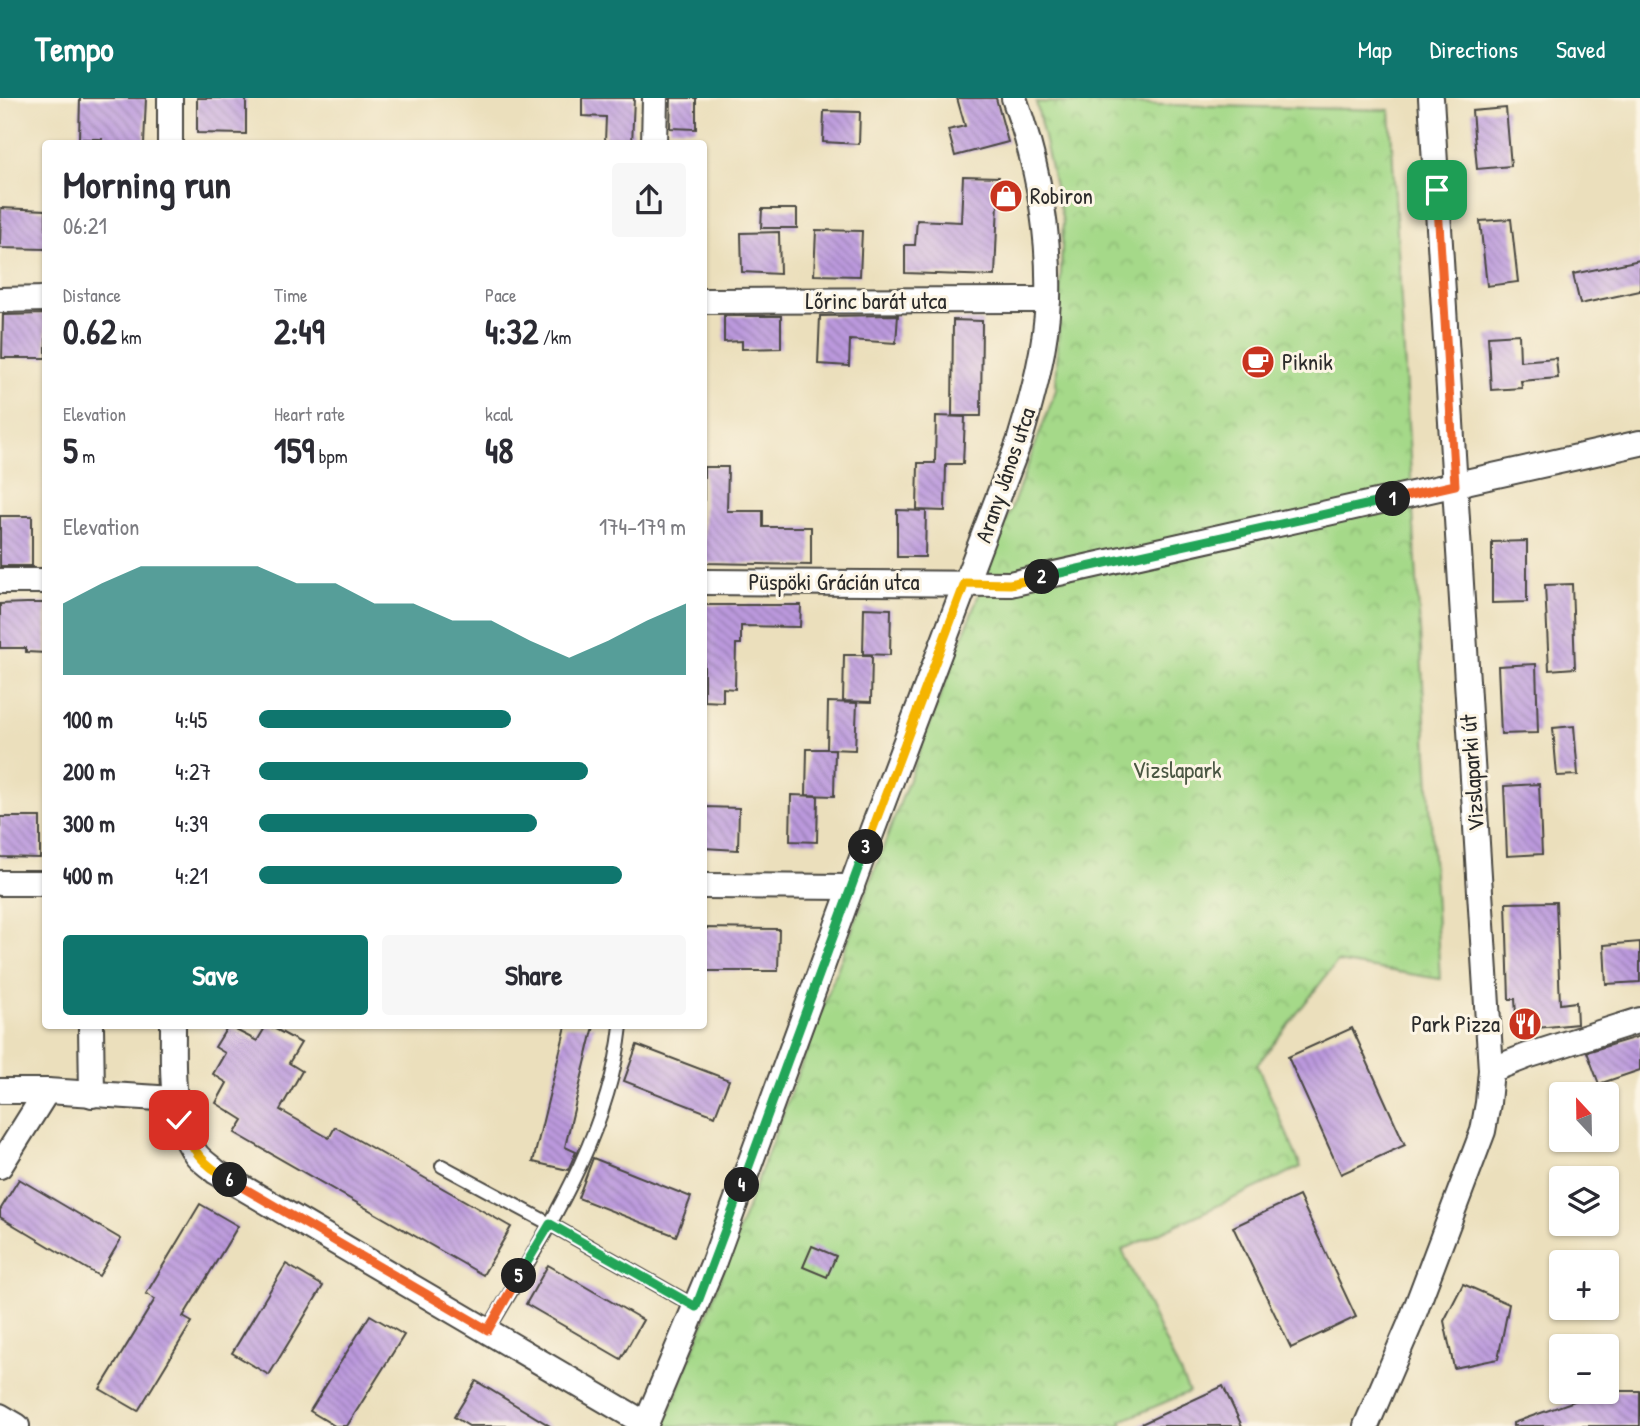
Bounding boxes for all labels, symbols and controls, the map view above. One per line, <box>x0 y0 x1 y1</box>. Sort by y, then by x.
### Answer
text: Tempo <box>35 27 113 71</box>
text: Map <box>1358 33 1392 65</box>
text: Directions <box>1430 33 1518 65</box>
text: Saved <box>1556 33 1605 65</box>
text: Morning run <box>63 158 231 210</box>
pin <box>1407 160 1467 220</box>
button: share <box>612 163 686 237</box>
icon: arrive <box>1418 171 1456 209</box>
shop icon: Robiron <box>987 177 1025 215</box>
place label: Robiron <box>1030 180 1093 211</box>
text: 06:21 <box>63 210 107 241</box>
text: Distance <box>63 282 121 308</box>
text: Time <box>274 282 308 308</box>
text: Pace <box>485 282 517 308</box>
street label: Lőrinc barát utca <box>805 285 947 316</box>
text: 0.62 <box>63 308 117 355</box>
text: 2:49 <box>274 308 324 355</box>
text: 4:32 <box>485 308 538 355</box>
text: km <box>117 324 142 350</box>
text: /km <box>538 324 572 350</box>
cafe icon: Piknik <box>1239 343 1277 381</box>
place label: Piknik <box>1282 346 1333 377</box>
text: Elevation <box>63 401 126 427</box>
text: Heart rate <box>274 401 345 427</box>
text: kcal <box>485 401 513 427</box>
street label: Arany János utca <box>967 403 1042 546</box>
text: 5 <box>63 427 78 474</box>
text: 159 <box>274 427 314 474</box>
text: 48 <box>485 427 513 474</box>
text: m <box>78 443 95 469</box>
text: bpm <box>314 443 348 469</box>
pin: 1 <box>1376 482 1410 516</box>
text: 1 <box>1389 485 1396 511</box>
text: Elevation <box>63 511 139 542</box>
text: 174–179 m <box>599 511 686 542</box>
pin: 2 <box>1024 560 1060 594</box>
text: 2 <box>1037 563 1046 589</box>
street label: Püspöki Grácián utca <box>749 566 919 597</box>
text: 100 m <box>63 704 113 735</box>
text: 4:45 <box>175 704 207 735</box>
street label: Vizslaparki út <box>1452 713 1491 832</box>
park label: Vizslapark <box>1132 754 1222 785</box>
text: 200 m <box>63 756 115 787</box>
text: 4:27 <box>175 756 211 787</box>
text: 300 m <box>63 808 115 839</box>
text: 4:39 <box>175 808 208 839</box>
pin: 3 <box>848 830 884 864</box>
text: 3 <box>861 833 870 859</box>
text: 400 m <box>63 860 113 891</box>
text: 4:21 <box>175 860 208 891</box>
button: Save <box>63 935 368 1015</box>
button: Share <box>382 935 686 1015</box>
restaurant icon: Park Pizza <box>1506 1005 1544 1043</box>
place label: Park Pizza <box>1411 1008 1500 1039</box>
north arrow <box>1549 1082 1619 1152</box>
map controls <box>1549 1082 1619 1404</box>
pin <box>149 1090 209 1150</box>
icon: check <box>160 1101 198 1139</box>
pin: 6 <box>212 1162 247 1198</box>
text: 6 <box>226 1166 233 1192</box>
button: layers <box>1549 1166 1619 1236</box>
pin: 4 <box>724 1168 760 1202</box>
text: 4 <box>738 1171 745 1197</box>
button: + <box>1549 1250 1619 1320</box>
pin: 5 <box>502 1258 536 1294</box>
text: 5 <box>514 1262 523 1288</box>
button: − <box>1549 1334 1619 1404</box>

